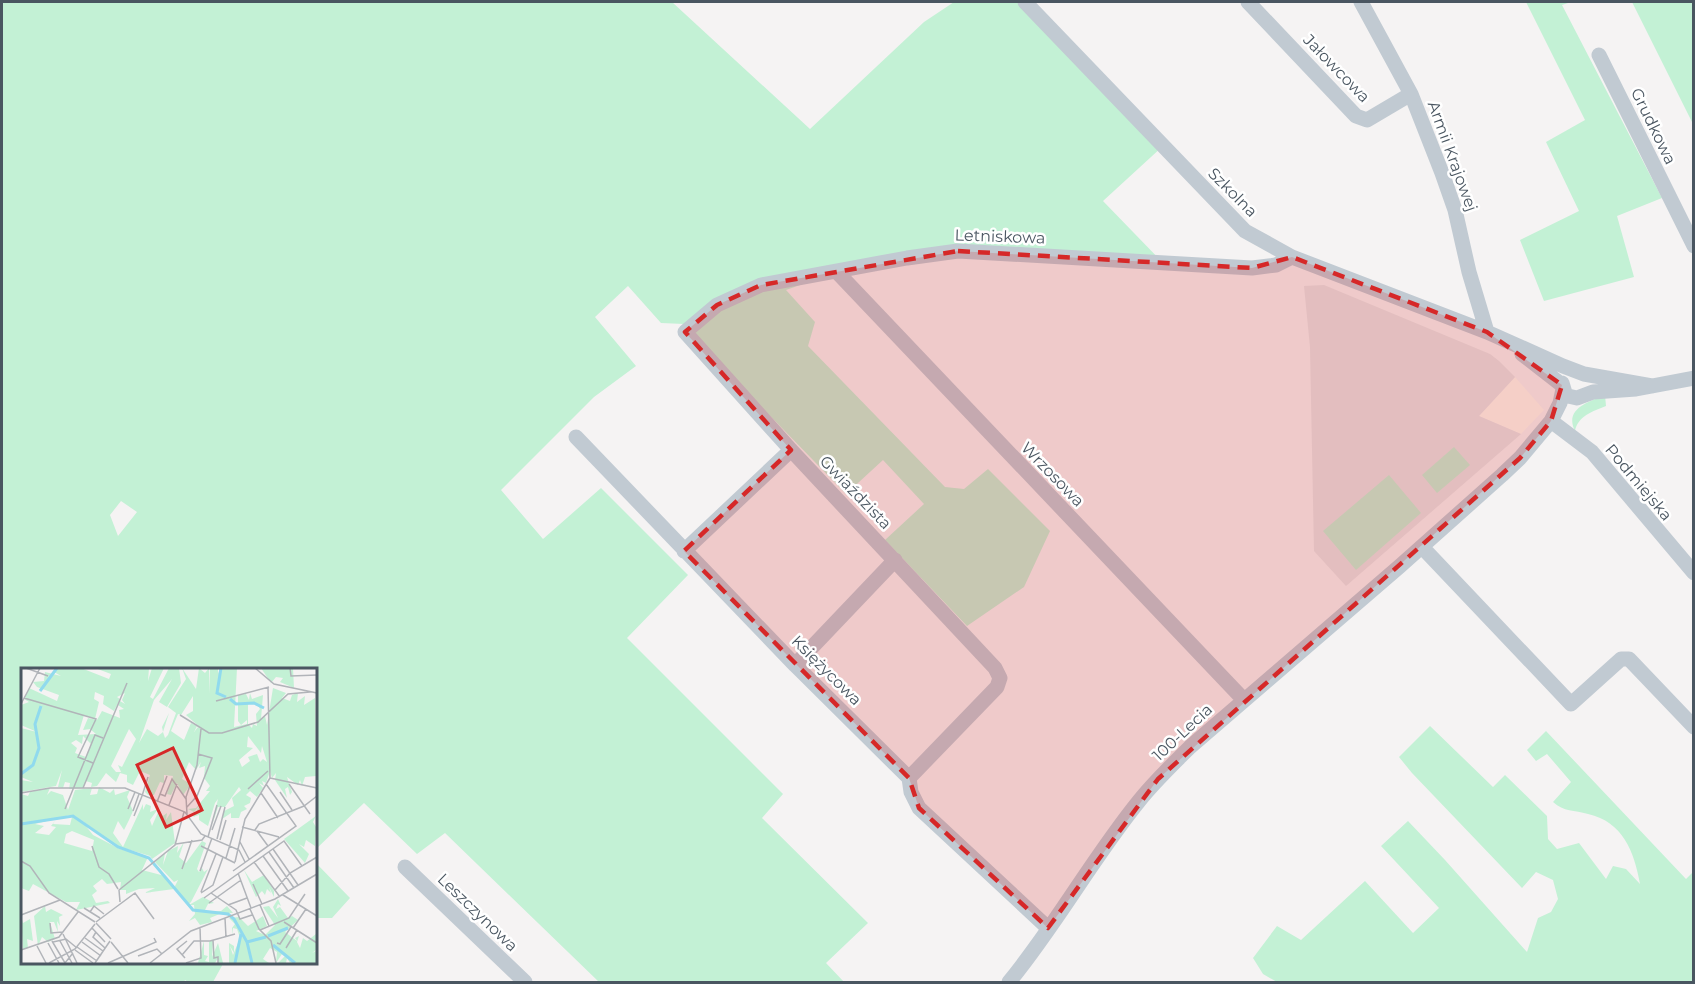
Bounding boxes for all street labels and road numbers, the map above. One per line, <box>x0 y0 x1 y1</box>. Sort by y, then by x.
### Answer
street label: Jałowcowa <box>1299 30 1374 106</box>
street label: Grudkowa <box>1627 85 1680 168</box>
street label: Armii Krajowej <box>1424 98 1481 214</box>
street label: Szkolna <box>1204 164 1261 221</box>
street label: Letniskowa <box>954 225 1046 248</box>
street label: Wrzosowa <box>1017 438 1088 511</box>
street label: Podmiejska <box>1601 440 1676 524</box>
street label: Gwiaździsta <box>816 452 895 533</box>
street label: Księżycowa <box>788 631 866 709</box>
street label: 100-Lecia <box>1149 700 1216 765</box>
street label: Leszczynowa <box>434 869 522 955</box>

